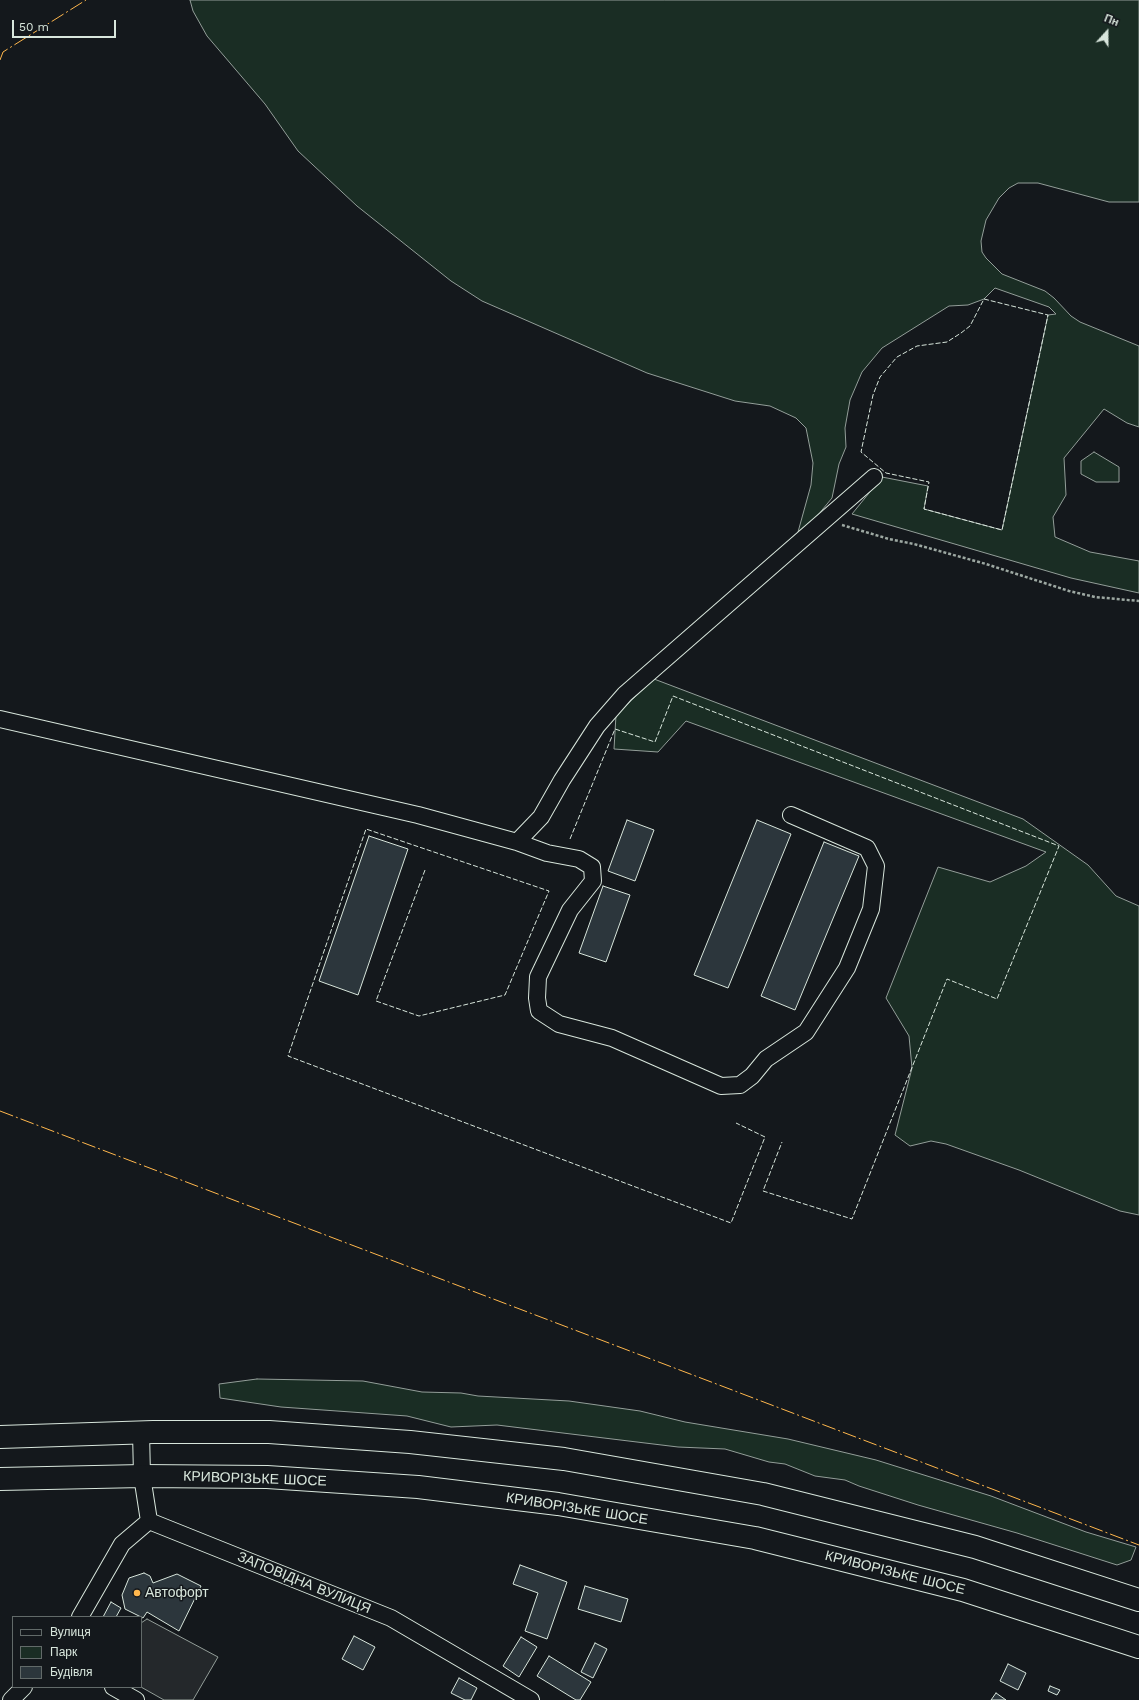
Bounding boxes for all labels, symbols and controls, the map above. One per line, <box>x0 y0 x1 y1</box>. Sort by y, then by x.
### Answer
scale bar <box>14 12 118 38</box>
north arrow <box>1087 12 1127 52</box>
text: Пн <box>1102 12 1121 29</box>
text: 50 m <box>19 20 49 34</box>
street label: КРИВОРІЗЬКЕ ШОСЕ <box>183 1468 327 1490</box>
street label: КРИВОРІЗЬКЕ ШОСЕ <box>505 1489 649 1529</box>
street label: КРИВОРІЗЬКЕ ШОСЕ <box>823 1547 967 1599</box>
street label: ЗАПОВІДНА ВУЛИЦЯ <box>235 1549 373 1617</box>
place label: Автофорт <box>145 1585 209 1601</box>
marker: Автофорт <box>132 1588 142 1598</box>
legend <box>12 1616 142 1688</box>
text: Вулиця <box>50 1625 91 1639</box>
text: Парк <box>50 1645 77 1659</box>
text: Будівля <box>50 1665 92 1679</box>

